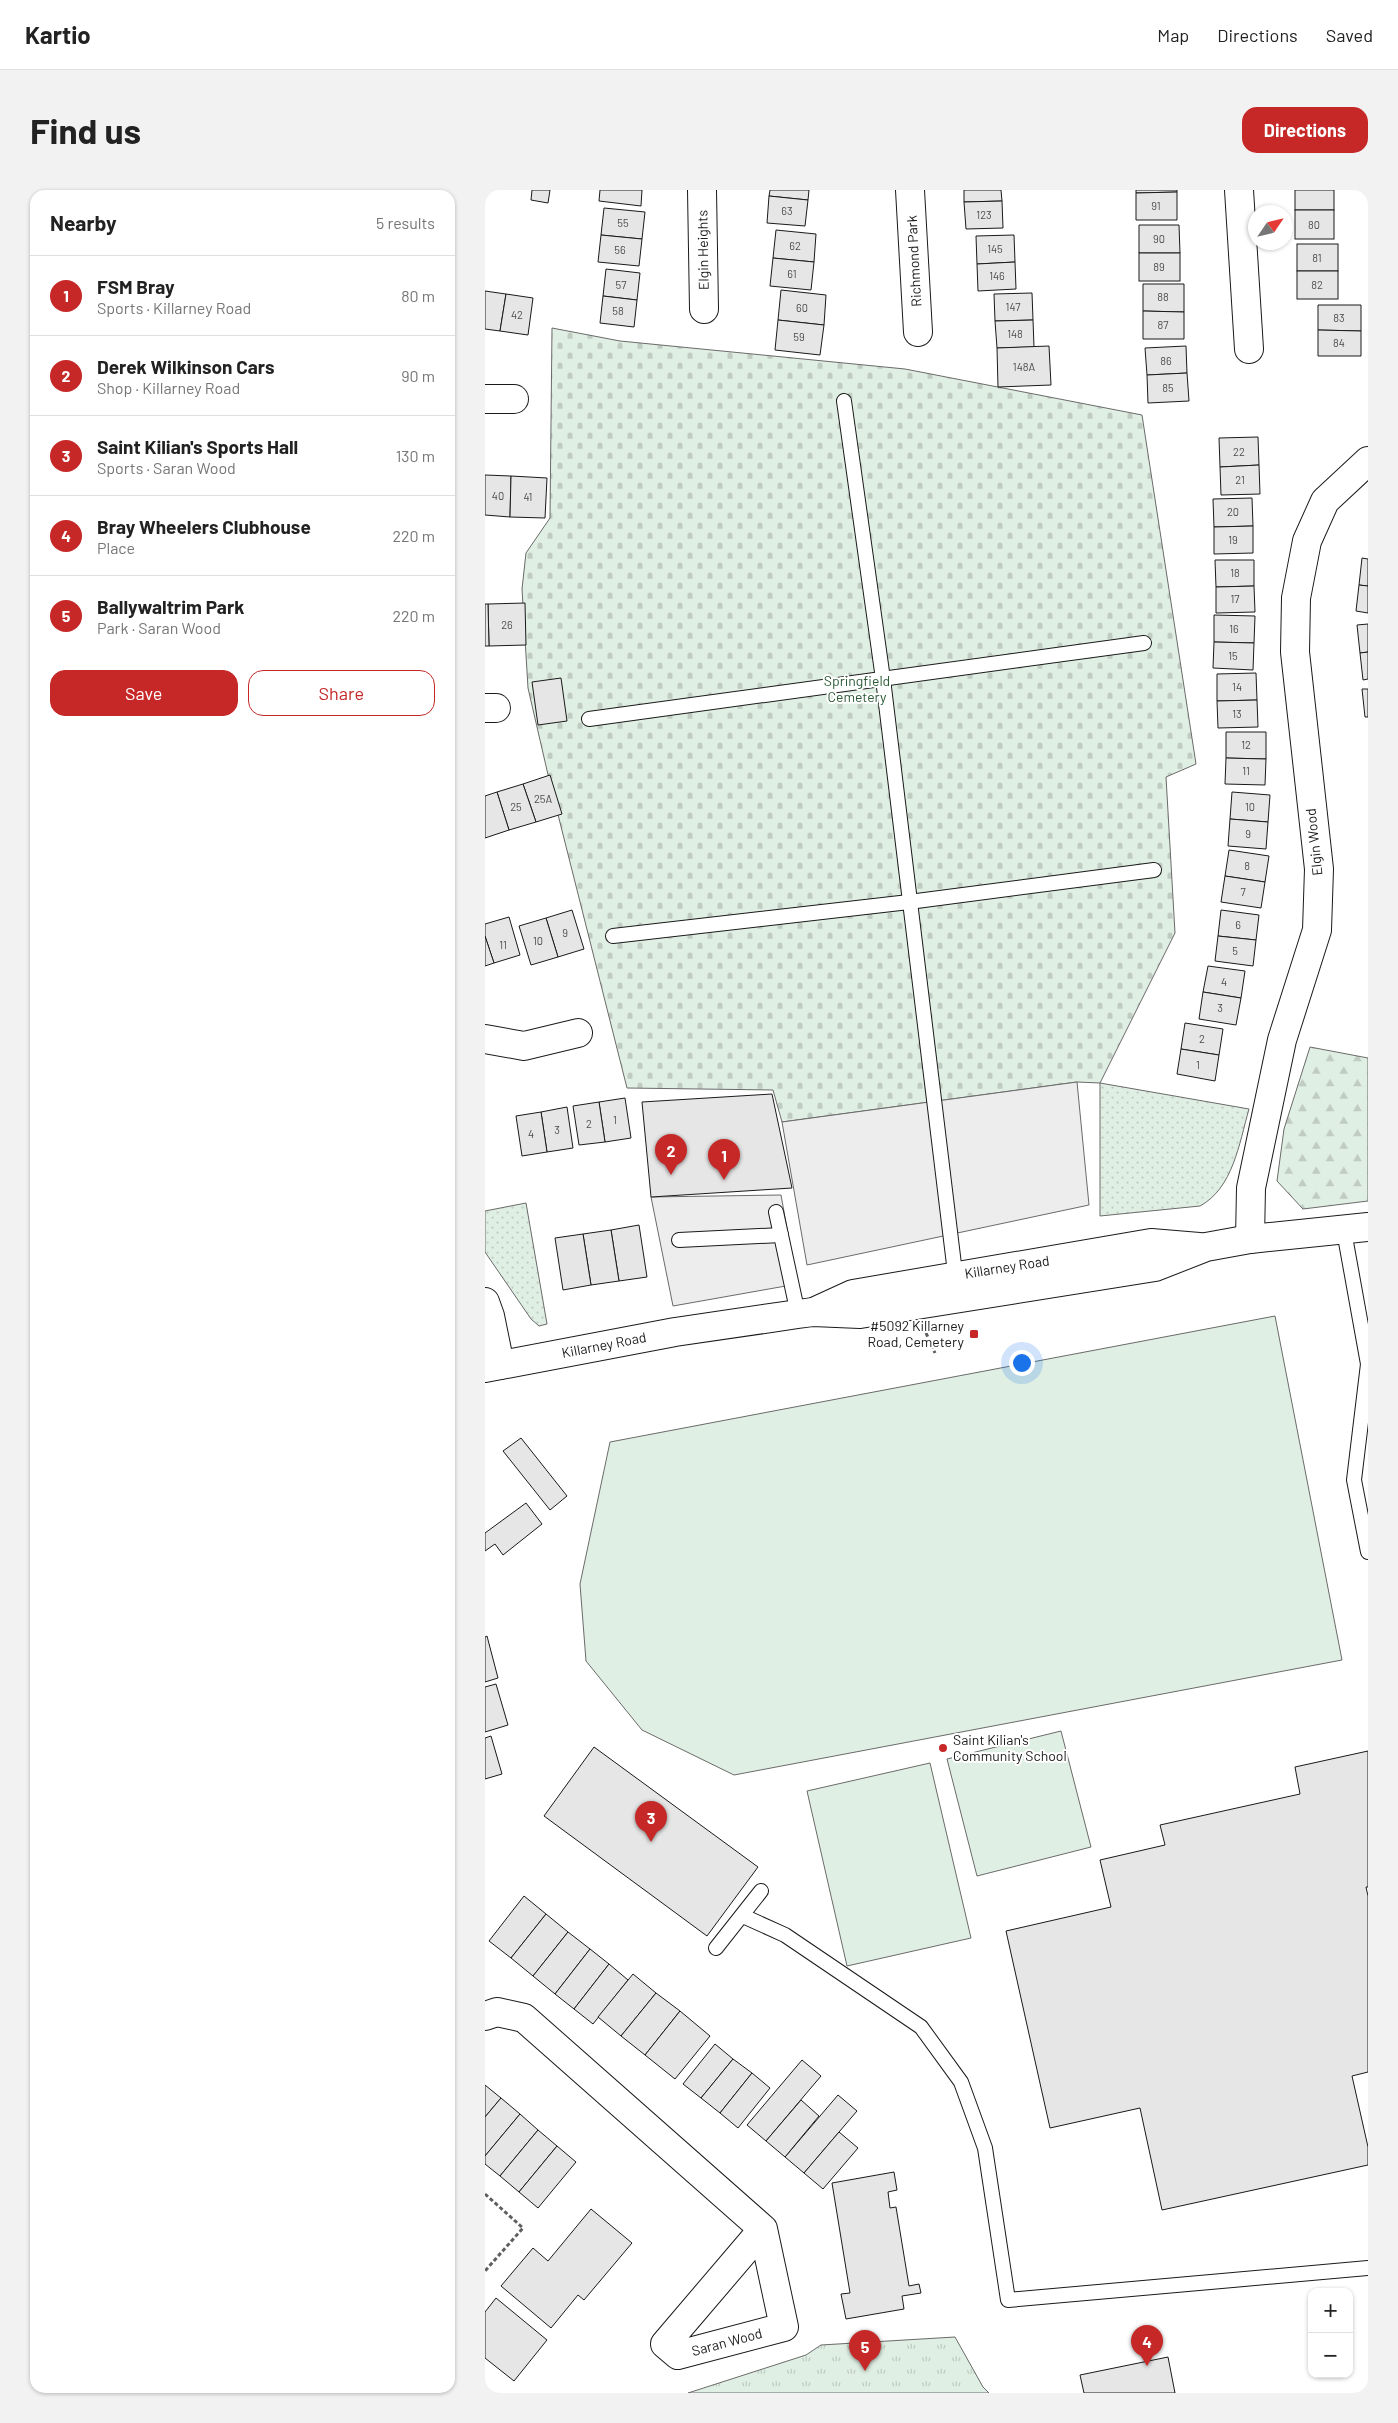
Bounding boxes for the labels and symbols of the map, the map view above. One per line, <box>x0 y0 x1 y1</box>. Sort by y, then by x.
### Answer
house number: 91 <box>1151 199 1161 212</box>
house number: 63 <box>781 204 793 217</box>
north arrow <box>1248 205 1293 250</box>
house number: 123 <box>976 208 992 221</box>
street label: Elgin Heights <box>693 210 712 290</box>
street label: Richmond Park <box>903 215 924 307</box>
house number: 55 <box>617 216 629 229</box>
house number: 80 <box>1308 218 1320 231</box>
house number: 90 <box>1153 232 1165 245</box>
house number: 62 <box>789 239 801 252</box>
house number: 145 <box>987 242 1003 255</box>
house number: 56 <box>614 243 626 256</box>
house number: 81 <box>1312 251 1322 264</box>
house number: 89 <box>1153 260 1165 273</box>
house number: 61 <box>787 267 797 280</box>
house number: 146 <box>989 269 1005 282</box>
house number: 57 <box>616 278 626 291</box>
house number: 82 <box>1311 278 1323 291</box>
house number: 88 <box>1157 290 1169 303</box>
house number: 147 <box>1006 300 1020 313</box>
house number: 60 <box>796 301 808 314</box>
house number: 58 <box>612 304 624 317</box>
house number: 42 <box>511 308 523 321</box>
house number: 83 <box>1333 311 1345 324</box>
house number: 87 <box>1158 318 1168 331</box>
house number: 148 <box>1007 327 1023 340</box>
house number: 59 <box>793 330 805 343</box>
house number: 84 <box>1333 336 1345 349</box>
house number: 86 <box>1160 354 1172 367</box>
house number: 148A <box>1013 360 1035 373</box>
house number: 85 <box>1162 381 1174 394</box>
house number: 22 <box>1233 445 1245 458</box>
house number: 21 <box>1235 473 1245 486</box>
house number: 40 <box>492 489 504 502</box>
house number: 41 <box>524 490 532 503</box>
house number: 20 <box>1227 505 1239 518</box>
house number: 19 <box>1228 533 1238 546</box>
house number: 18 <box>1230 566 1240 579</box>
house number: 17 <box>1230 592 1240 605</box>
house number: 26 <box>501 618 513 631</box>
house number: 16 <box>1229 622 1239 635</box>
house number: 15 <box>1228 649 1238 662</box>
park label: Springfield Cemetery <box>824 672 890 705</box>
house number: 14 <box>1232 680 1242 693</box>
house number: 13 <box>1232 707 1242 720</box>
house number: 12 <box>1241 738 1251 751</box>
house number: 11 <box>1242 764 1250 777</box>
house number: 25A <box>534 792 552 805</box>
house number: 25 <box>510 800 522 813</box>
house number: 10 <box>1245 800 1255 813</box>
street label: Elgin Wood <box>1302 808 1325 877</box>
house number: 9 <box>1245 827 1251 840</box>
house number: 8 <box>1244 859 1250 872</box>
house number: 7 <box>1240 885 1246 898</box>
house number: 6 <box>1235 918 1241 931</box>
house number: 9 <box>562 926 568 939</box>
house number: 10 <box>533 934 543 947</box>
house number: 11 <box>499 938 507 951</box>
house number: 5 <box>1232 944 1238 957</box>
house number: 4 <box>1221 975 1227 988</box>
house number: 3 <box>1217 1001 1223 1014</box>
house number: 2 <box>1199 1032 1205 1045</box>
house number: 1 <box>1196 1058 1200 1071</box>
house number: 1 <box>613 1113 617 1126</box>
house number: 2 <box>586 1117 592 1130</box>
house number: 3 <box>554 1123 560 1136</box>
house number: 4 <box>528 1127 534 1140</box>
pin: 2 <box>655 1134 687 1175</box>
pin: 1 <box>708 1139 740 1180</box>
street label: Killarney Road <box>963 1251 1051 1282</box>
place label: #5092 Killarney Road, Cemetery <box>867 1317 965 1350</box>
street label: Killarney Road <box>560 1328 648 1361</box>
marker: #5092 Killarney Road, Cemetery <box>968 1328 980 1340</box>
your location <box>1009 1350 1035 1376</box>
place label: Saint Kilian's Community School <box>953 1731 1067 1764</box>
marker: Saint Kilian's Community School <box>937 1742 949 1754</box>
pin: 3 <box>635 1801 667 1842</box>
street label: Saran Wood <box>690 2324 764 2359</box>
pin: 4 <box>1131 2325 1163 2366</box>
pin: 5 <box>849 2330 881 2371</box>

